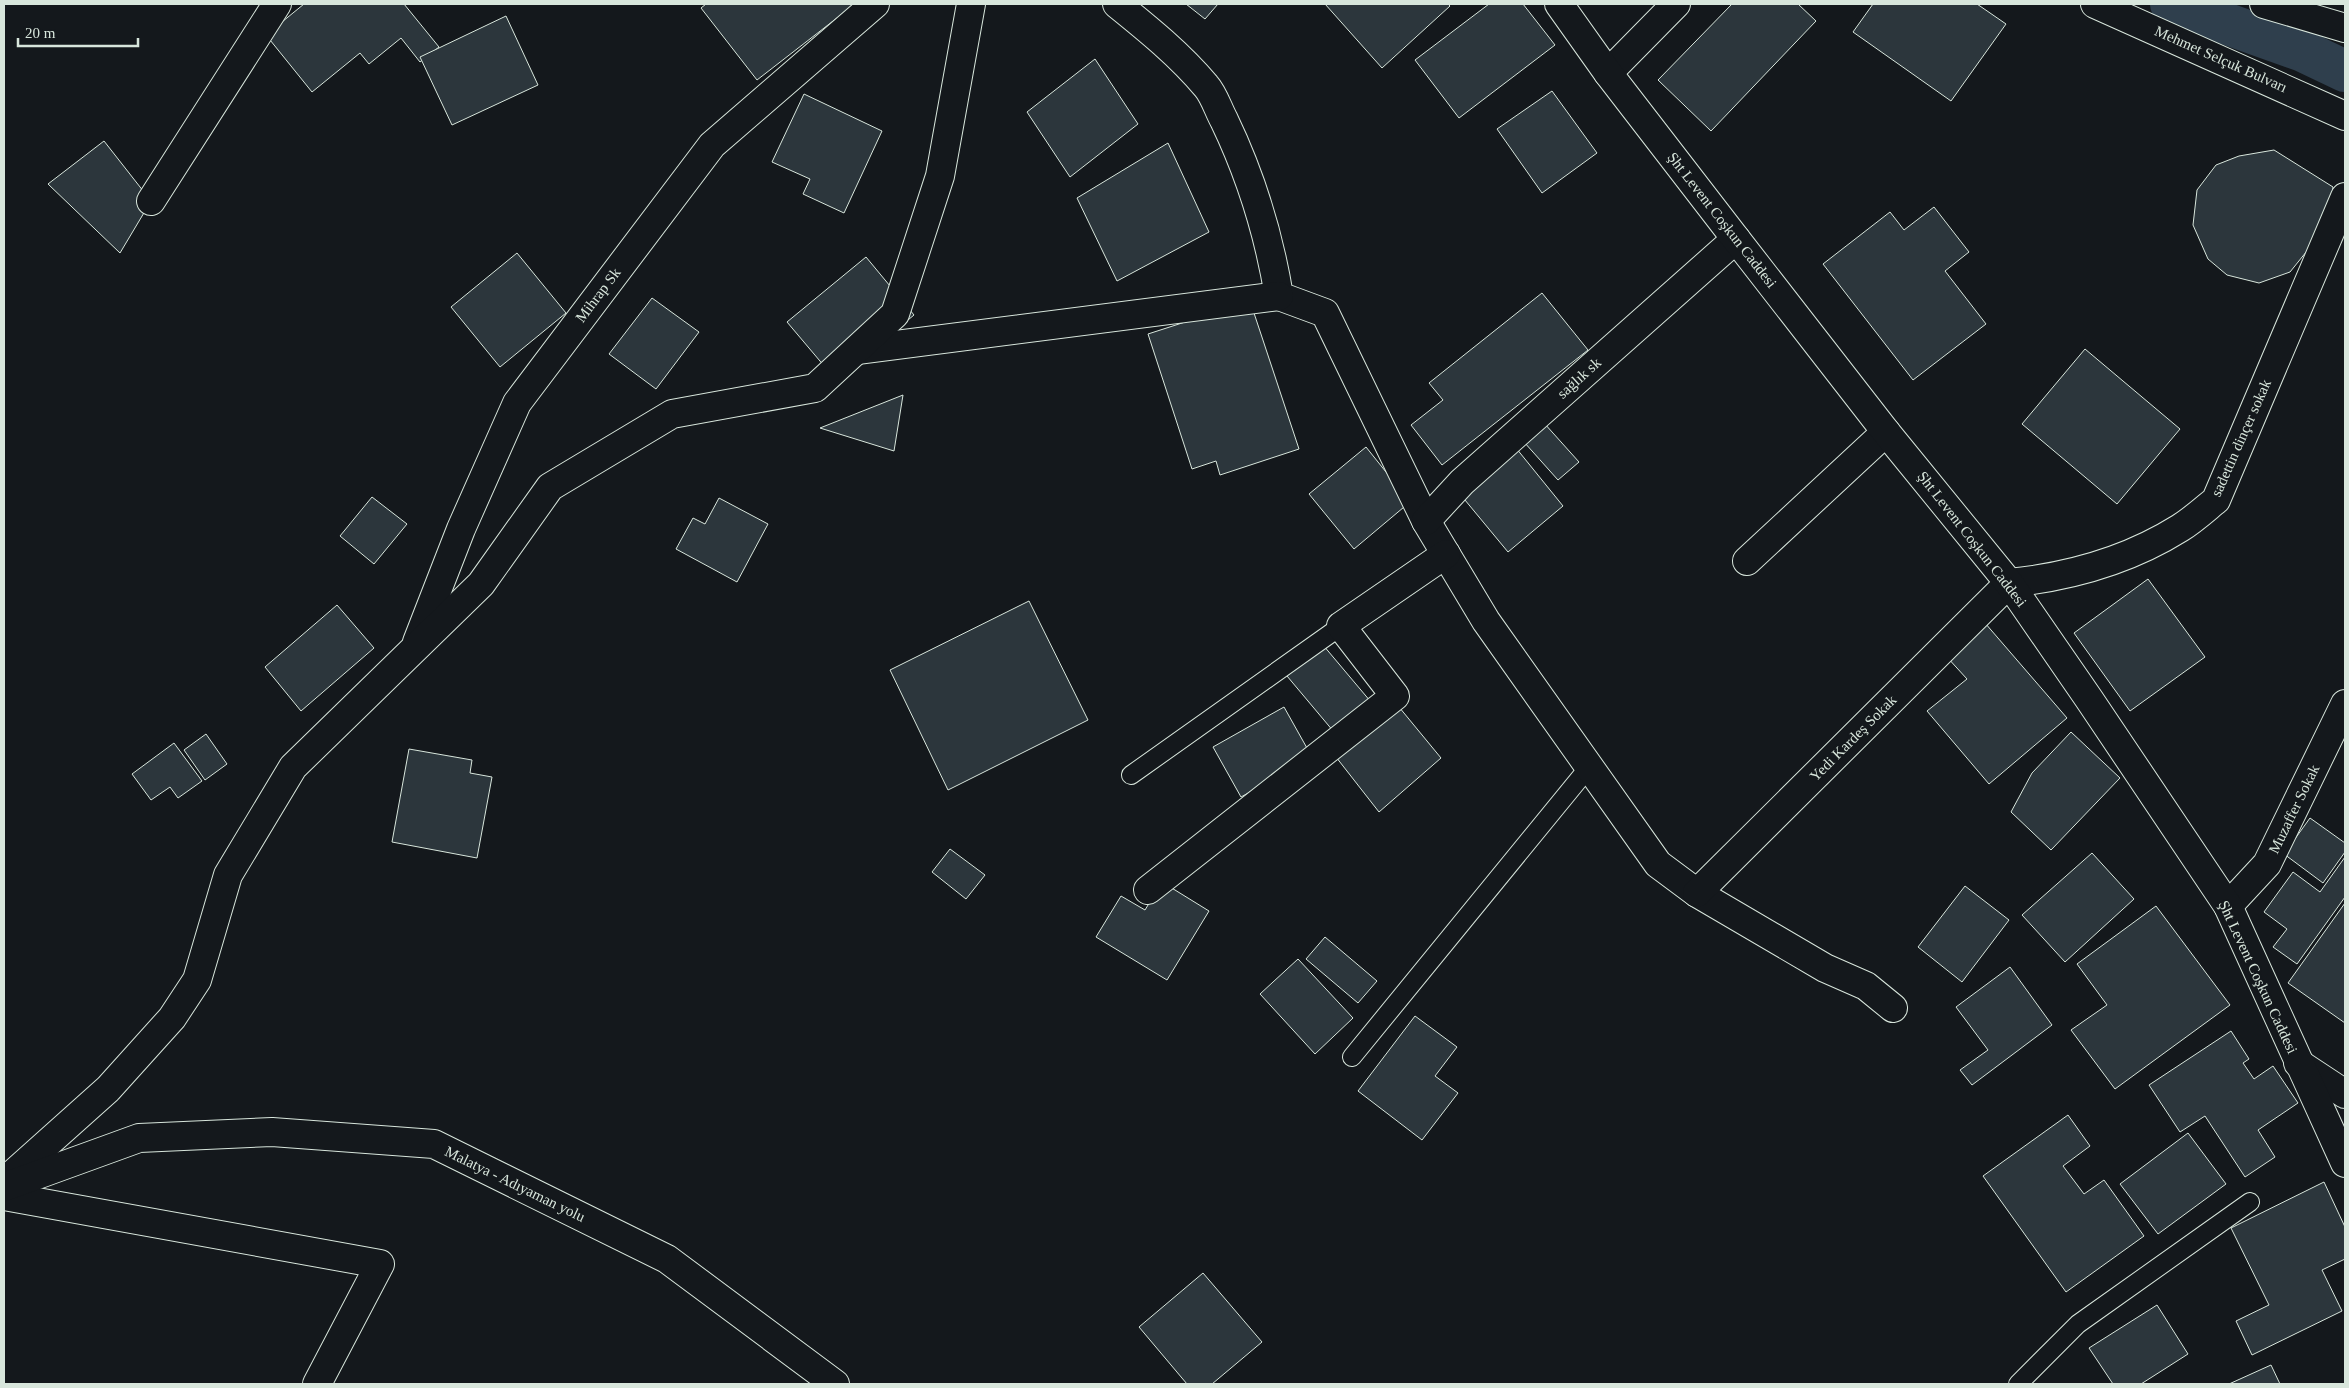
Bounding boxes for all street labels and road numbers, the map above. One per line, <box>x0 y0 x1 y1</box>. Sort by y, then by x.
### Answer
street label: Mehmet Selçuk Bulvarı <box>2152 23 2290 95</box>
street label: Şht Levent Coşkun Caddesi <box>1664 149 1780 291</box>
street label: Mihrap Sk <box>572 264 624 325</box>
street label: sağlık sk <box>1554 354 1604 402</box>
street label: sadettin dinçer sokak <box>2208 376 2274 499</box>
street label: Şht Levent Coşkun Caddesi <box>1914 468 2030 610</box>
street label: Yedi Kardeş Sokak <box>1807 691 1900 784</box>
street label: Muzaffer Sokak <box>2266 762 2323 856</box>
street label: Şht Levent Coşkun Caddesi <box>2215 898 2301 1056</box>
street label: Malatya - Adıyaman yolu <box>442 1143 588 1225</box>

